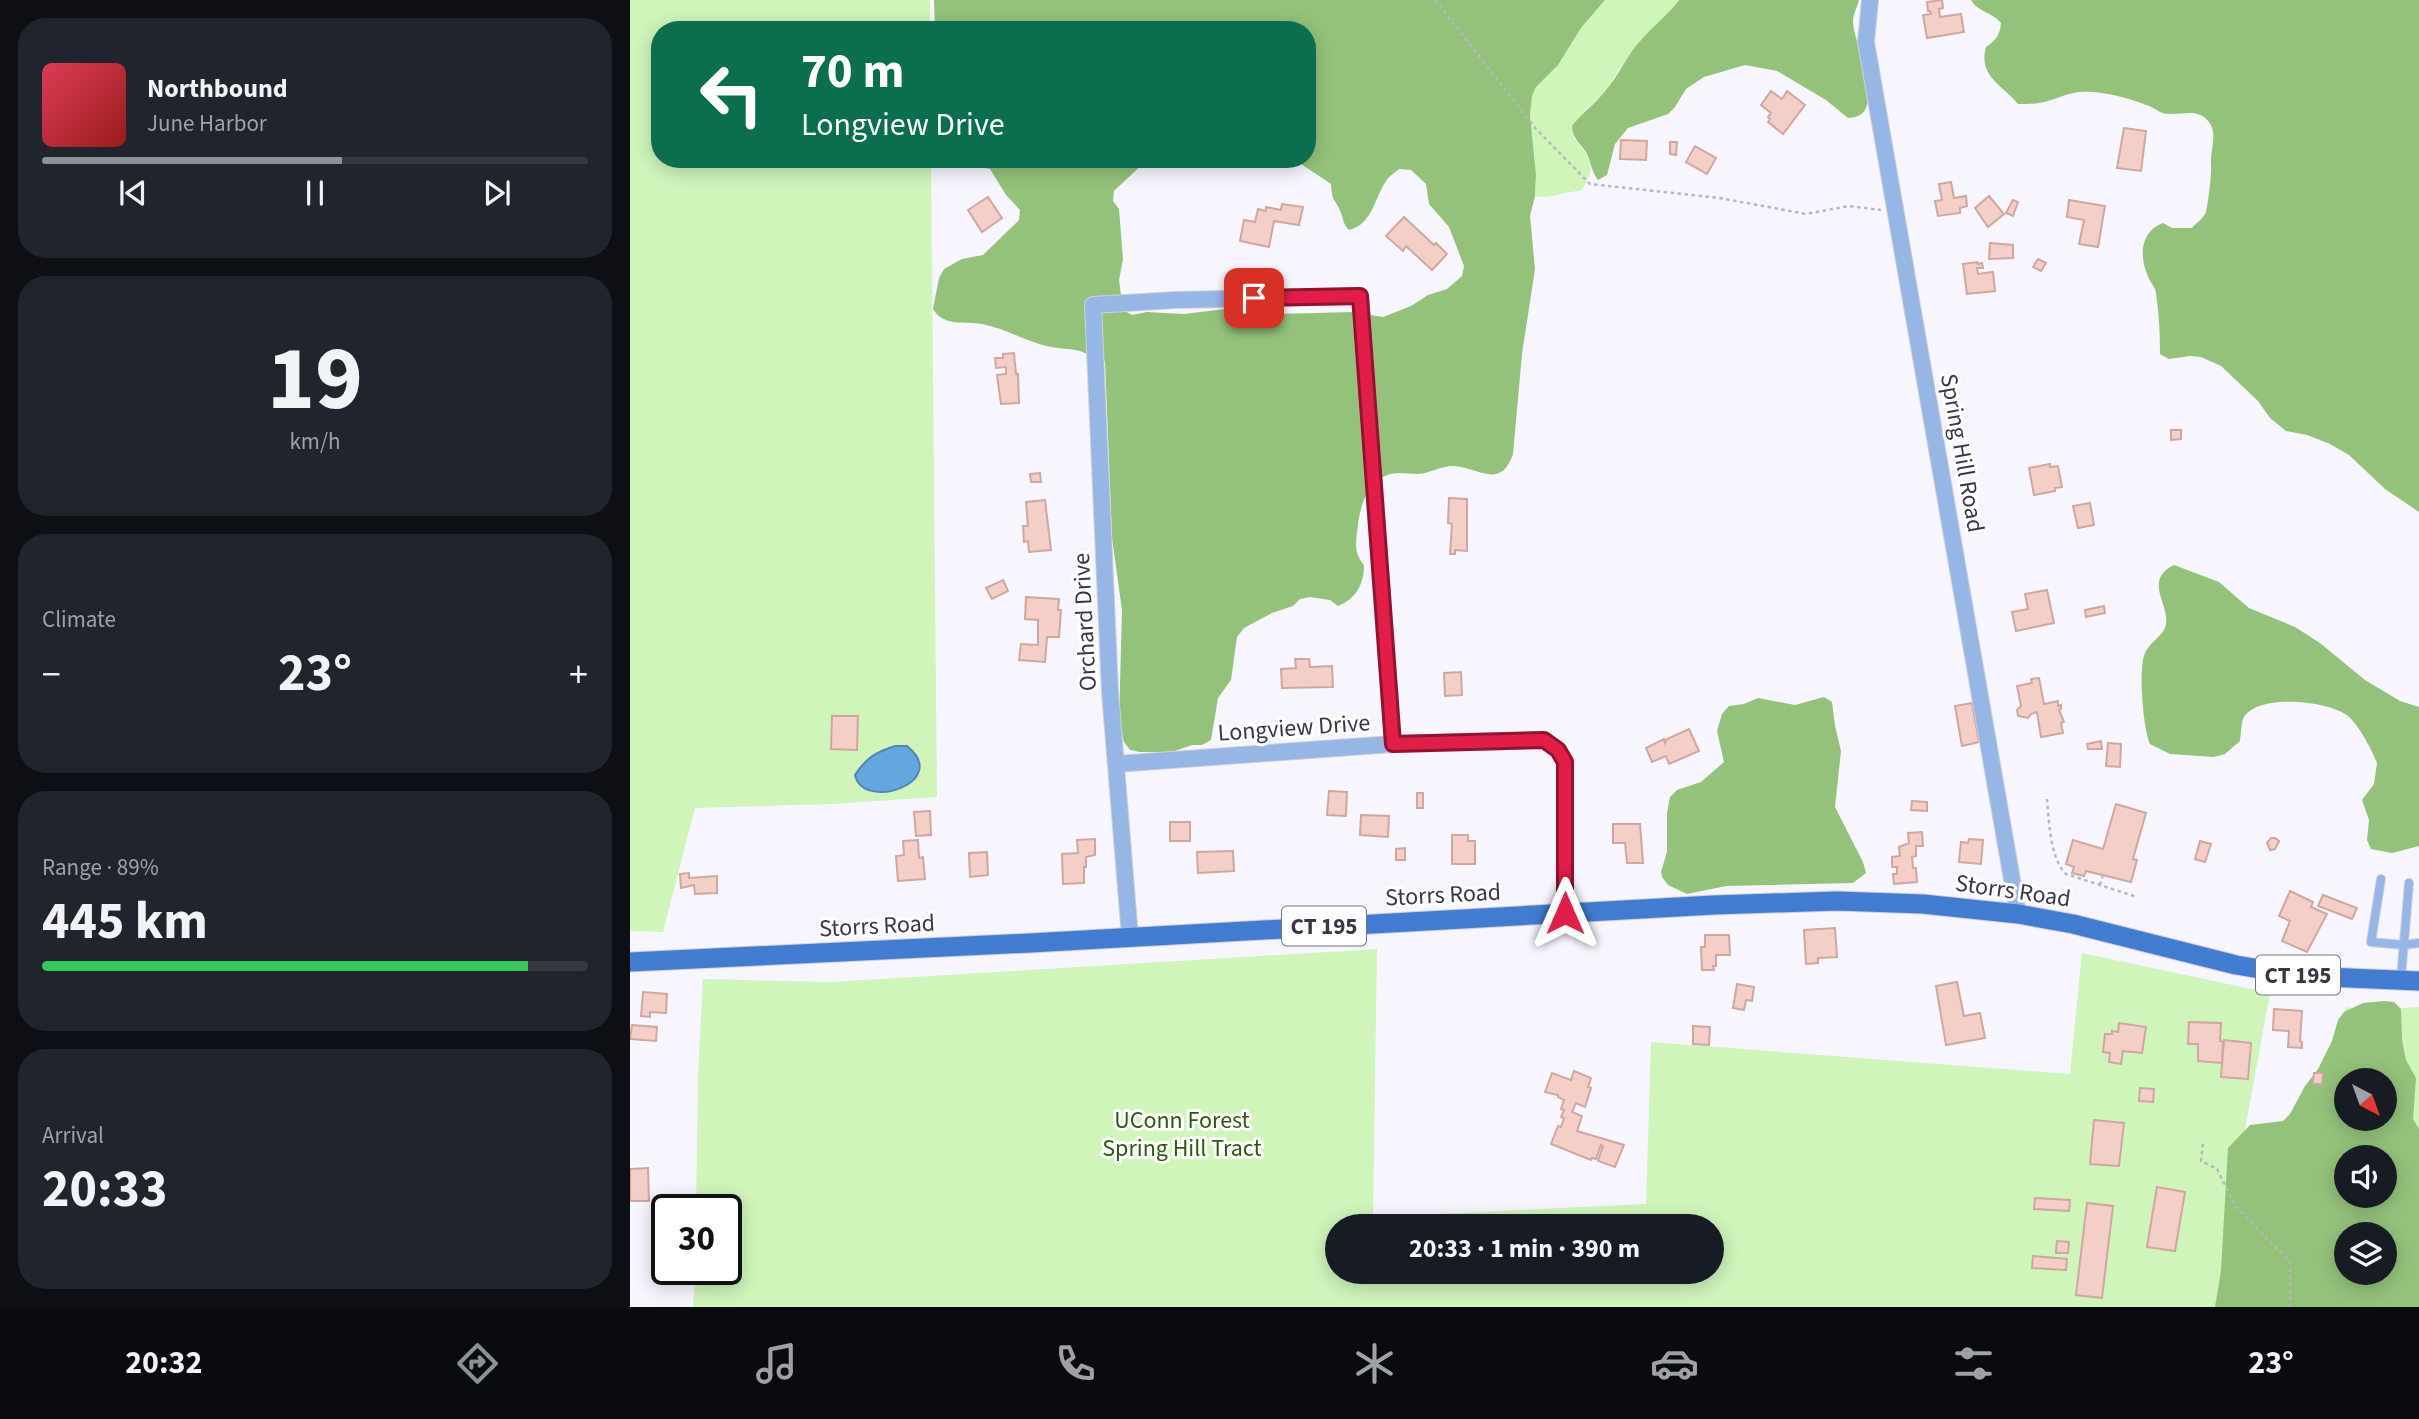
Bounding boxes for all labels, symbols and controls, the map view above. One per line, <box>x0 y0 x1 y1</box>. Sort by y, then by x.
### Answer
text: 70 m <box>801 37 905 107</box>
icon: left <box>686 49 777 140</box>
text: Northbound <box>147 70 288 107</box>
text: Longview Drive <box>801 102 1005 148</box>
text: June Harbor <box>147 107 267 140</box>
icon: previous <box>114 174 152 212</box>
icon: pause <box>296 174 334 212</box>
icon: next <box>478 174 516 212</box>
pin <box>1224 268 1284 328</box>
icon: arrive <box>1235 279 1273 317</box>
text: 19 <box>267 315 363 444</box>
street label: Spring Hill Road <box>1931 371 1993 535</box>
text: km/h <box>289 425 341 458</box>
street label: Orchard Drive <box>1064 552 1106 692</box>
text: Climate <box>42 603 116 636</box>
text: 23° <box>278 637 352 711</box>
text: − <box>42 648 61 702</box>
text: + <box>569 648 588 702</box>
street label: Longview Drive <box>1217 705 1371 751</box>
text: Range · 89% <box>42 851 159 884</box>
street label: Storrs Road <box>1953 866 2073 916</box>
street label: Storrs Road <box>1384 874 1502 916</box>
position arrow <box>1528 876 1602 950</box>
text: 445 km <box>42 885 208 959</box>
street label: Storrs Road <box>818 905 936 947</box>
road number: CT 195 <box>1282 906 1366 945</box>
road number: CT 195 <box>2256 956 2340 994</box>
north arrow <box>2334 1068 2398 1130</box>
map controls <box>2334 1068 2397 1285</box>
park label: UConn Forest Spring Hill Tract <box>1102 1103 1262 1166</box>
text: Arrival <box>42 1119 104 1152</box>
button: sound <box>2334 1145 2397 1208</box>
text: 20:33 <box>42 1153 167 1227</box>
speed limit sign: 30 <box>651 1194 742 1285</box>
button: layers <box>2334 1222 2397 1285</box>
text: 20:33 · 1 min · 390 m <box>1409 1230 1640 1267</box>
icon: directions <box>453 1339 502 1388</box>
icon: music <box>752 1339 801 1388</box>
icon: phone <box>1051 1339 1100 1388</box>
icon: climate <box>1350 1339 1399 1388</box>
icon: car <box>1650 1339 1699 1388</box>
icon: filters <box>1949 1339 1998 1388</box>
text: 20:32 <box>125 1340 202 1386</box>
text: 23° <box>2248 1340 2294 1386</box>

